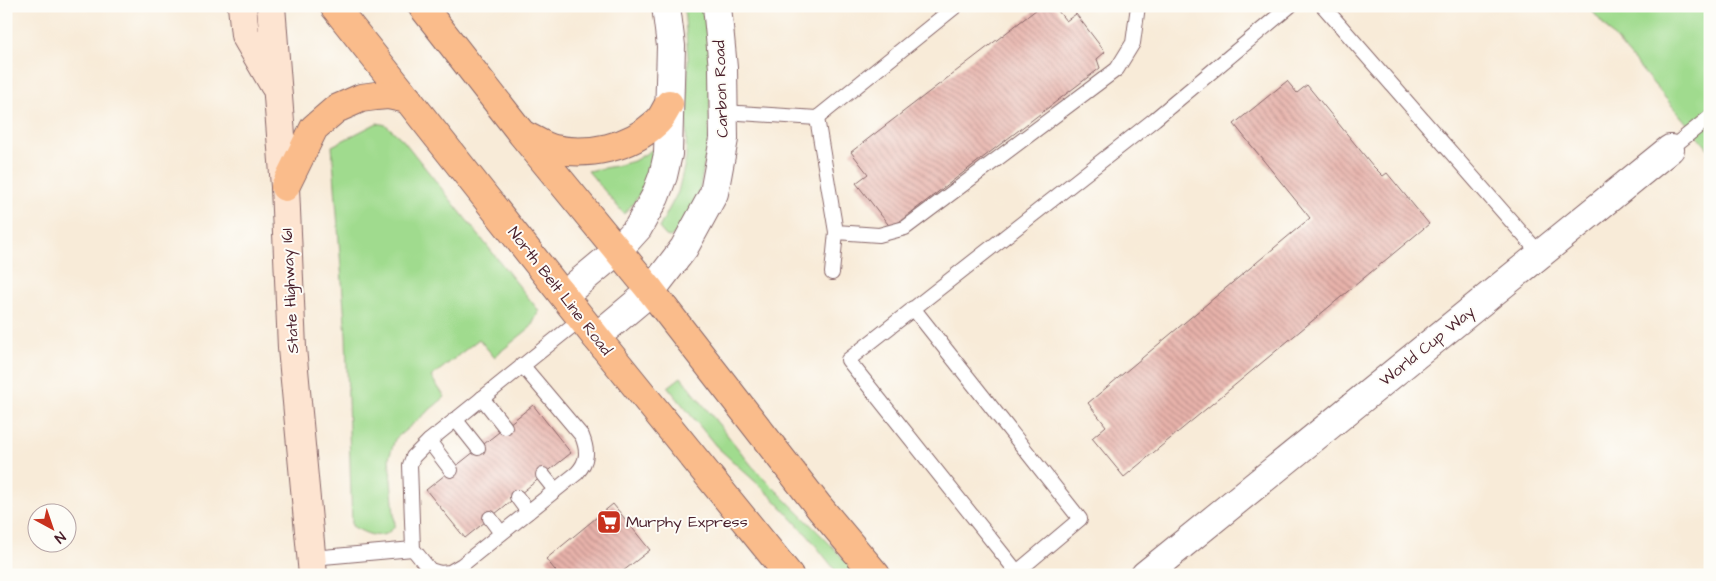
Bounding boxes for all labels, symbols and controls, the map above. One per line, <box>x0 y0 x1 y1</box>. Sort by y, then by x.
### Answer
street label: Carbon Road <box>708 40 734 138</box>
street label: North Belt Line Road <box>503 222 617 360</box>
street label: State Highway 161 <box>276 228 305 354</box>
street label: World Cup Way <box>1375 301 1480 392</box>
north arrow <box>28 504 78 554</box>
supermarket icon: Murphy Express <box>596 509 622 535</box>
place label: Murphy Express <box>626 511 748 534</box>
text: N <box>50 527 70 548</box>

